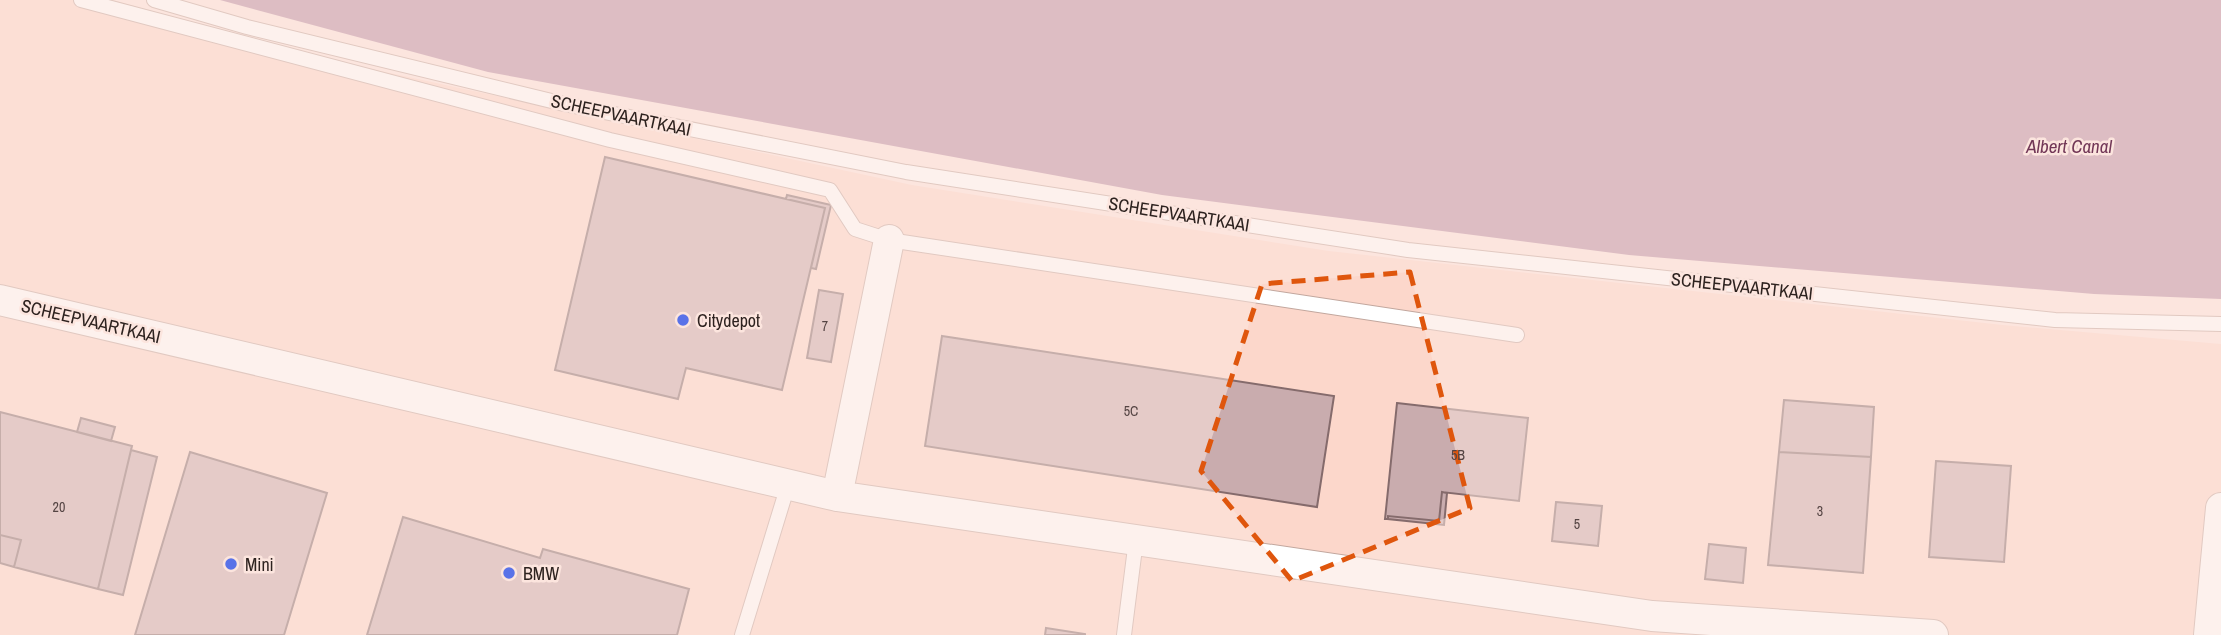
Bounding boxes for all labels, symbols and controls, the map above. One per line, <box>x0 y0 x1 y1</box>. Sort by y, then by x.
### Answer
street label: SCHEEPVAARTKAAI <box>549 88 693 142</box>
water label: Albert Canal <box>2025 133 2112 159</box>
street label: SCHEEPVAARTKAAI <box>1107 191 1251 237</box>
street label: SCHEEPVAARTKAAI <box>1670 266 1814 306</box>
street label: SCHEEPVAARTKAAI <box>19 293 163 349</box>
place label: Citydepot <box>697 308 760 333</box>
marker: Citydepot <box>675 312 691 328</box>
house number: 7 <box>822 317 828 335</box>
house number: 5C <box>1124 402 1138 420</box>
house number: 5B <box>1451 446 1465 464</box>
house number: 20 <box>53 498 65 516</box>
house number: 3 <box>1817 502 1823 520</box>
house number: 5 <box>1574 515 1580 533</box>
place label: Mini <box>245 552 274 577</box>
marker: Mini <box>223 556 239 572</box>
place label: BMW <box>523 561 559 586</box>
marker: BMW <box>501 565 517 581</box>

